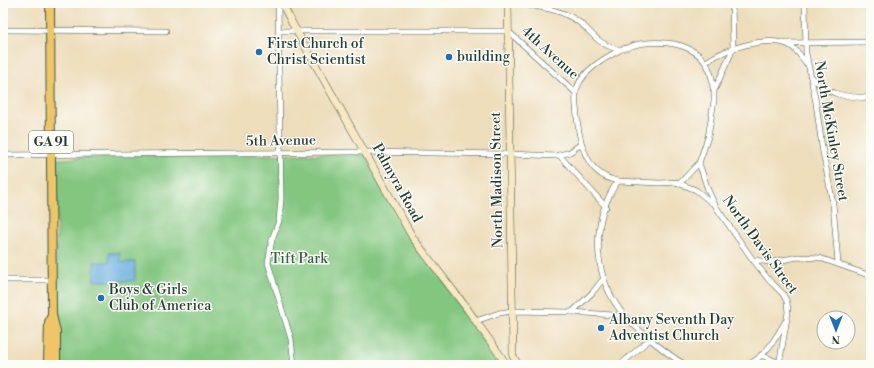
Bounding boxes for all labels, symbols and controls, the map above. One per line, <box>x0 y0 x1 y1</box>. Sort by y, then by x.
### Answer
street label: 4th Avenue <box>518 23 582 83</box>
place label: First Church of Christ Scientist <box>267 35 366 69</box>
marker: First Church of Christ Scientist <box>254 47 264 57</box>
place label: building <box>457 48 511 66</box>
marker: building <box>444 52 454 62</box>
street label: North McKinley Street <box>810 59 852 203</box>
street label: North Madison Street <box>487 112 507 248</box>
road number: GA 91 <box>29 131 73 153</box>
street label: 5th Avenue <box>246 131 316 151</box>
street label: Palmyra Road <box>368 140 426 226</box>
street label: North Davis Street <box>718 192 802 298</box>
park label: Tift Park <box>271 250 328 268</box>
place label: Boys & Girls Club of America <box>108 281 212 315</box>
marker: Boys & Girls Club of America <box>96 293 106 303</box>
north arrow <box>816 310 856 350</box>
place label: Albany Seventh Day Adventist Church <box>608 311 734 345</box>
marker: Albany Seventh Day Adventist Church <box>596 323 606 333</box>
text: N <box>831 332 840 346</box>

